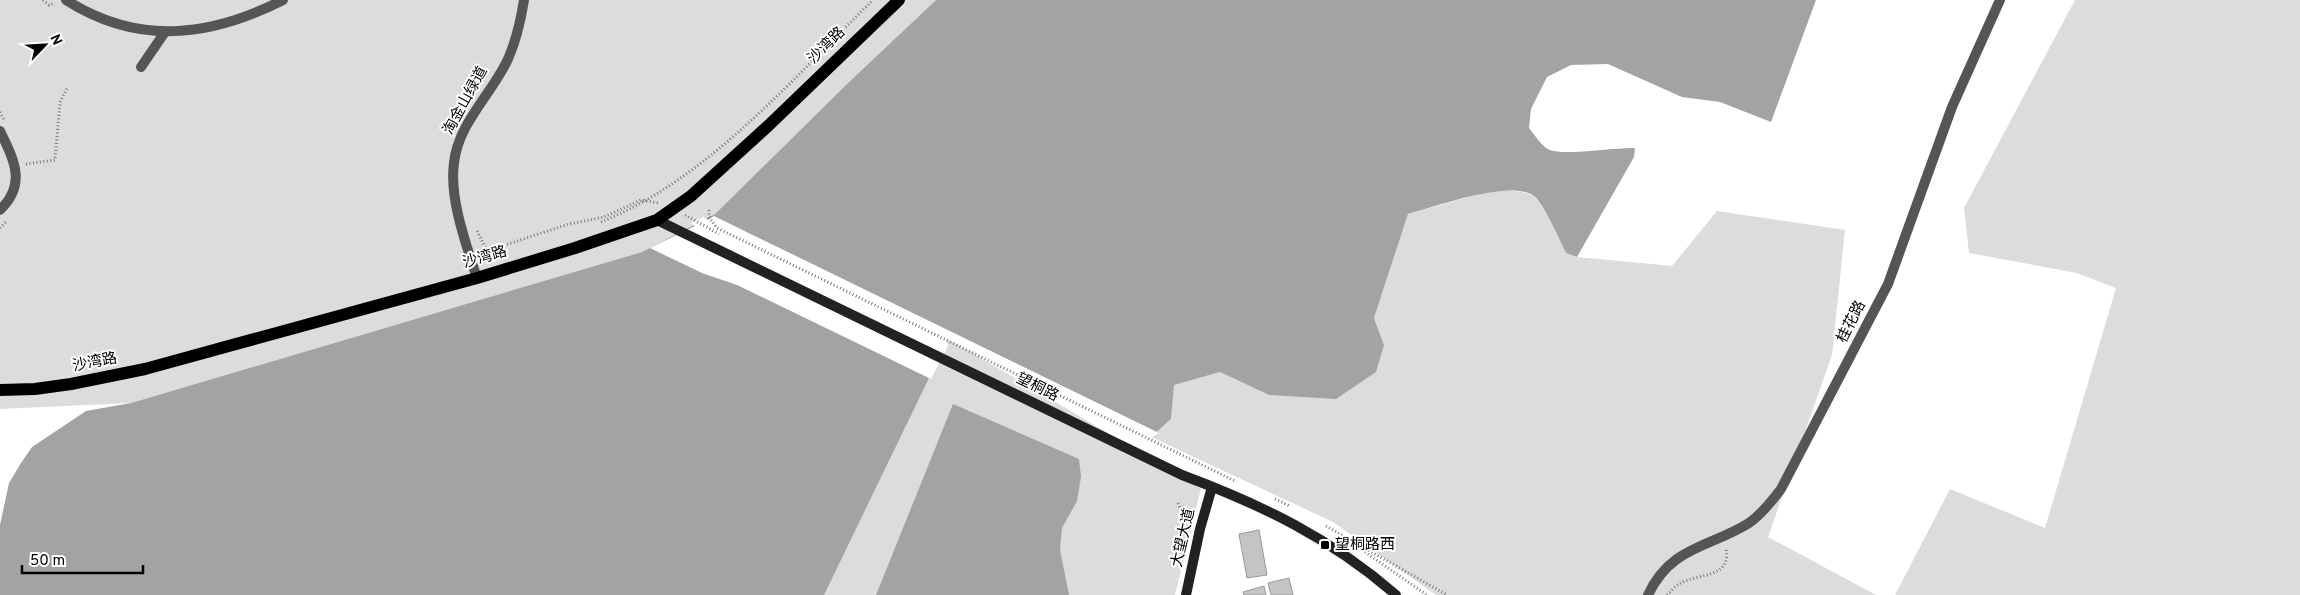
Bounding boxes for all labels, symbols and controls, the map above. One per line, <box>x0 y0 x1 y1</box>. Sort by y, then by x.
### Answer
north arrow <box>20 20 70 70</box>
street label: 沙湾路 <box>804 24 850 68</box>
text: N <box>46 32 65 48</box>
street label: 淘金山绿道 <box>440 64 492 138</box>
street label: 沙湾路 <box>461 243 509 273</box>
street label: 桂花路 <box>1833 298 1871 346</box>
street label: 沙湾路 <box>71 349 119 377</box>
street label: 望桐路 <box>1013 370 1061 406</box>
street label: 大望大道 <box>1168 507 1200 569</box>
place label: 望桐路西 <box>1335 536 1395 555</box>
marker: 望桐路西 <box>1319 539 1331 551</box>
scale bar <box>22 542 144 574</box>
text: 50 m <box>30 552 65 571</box>

